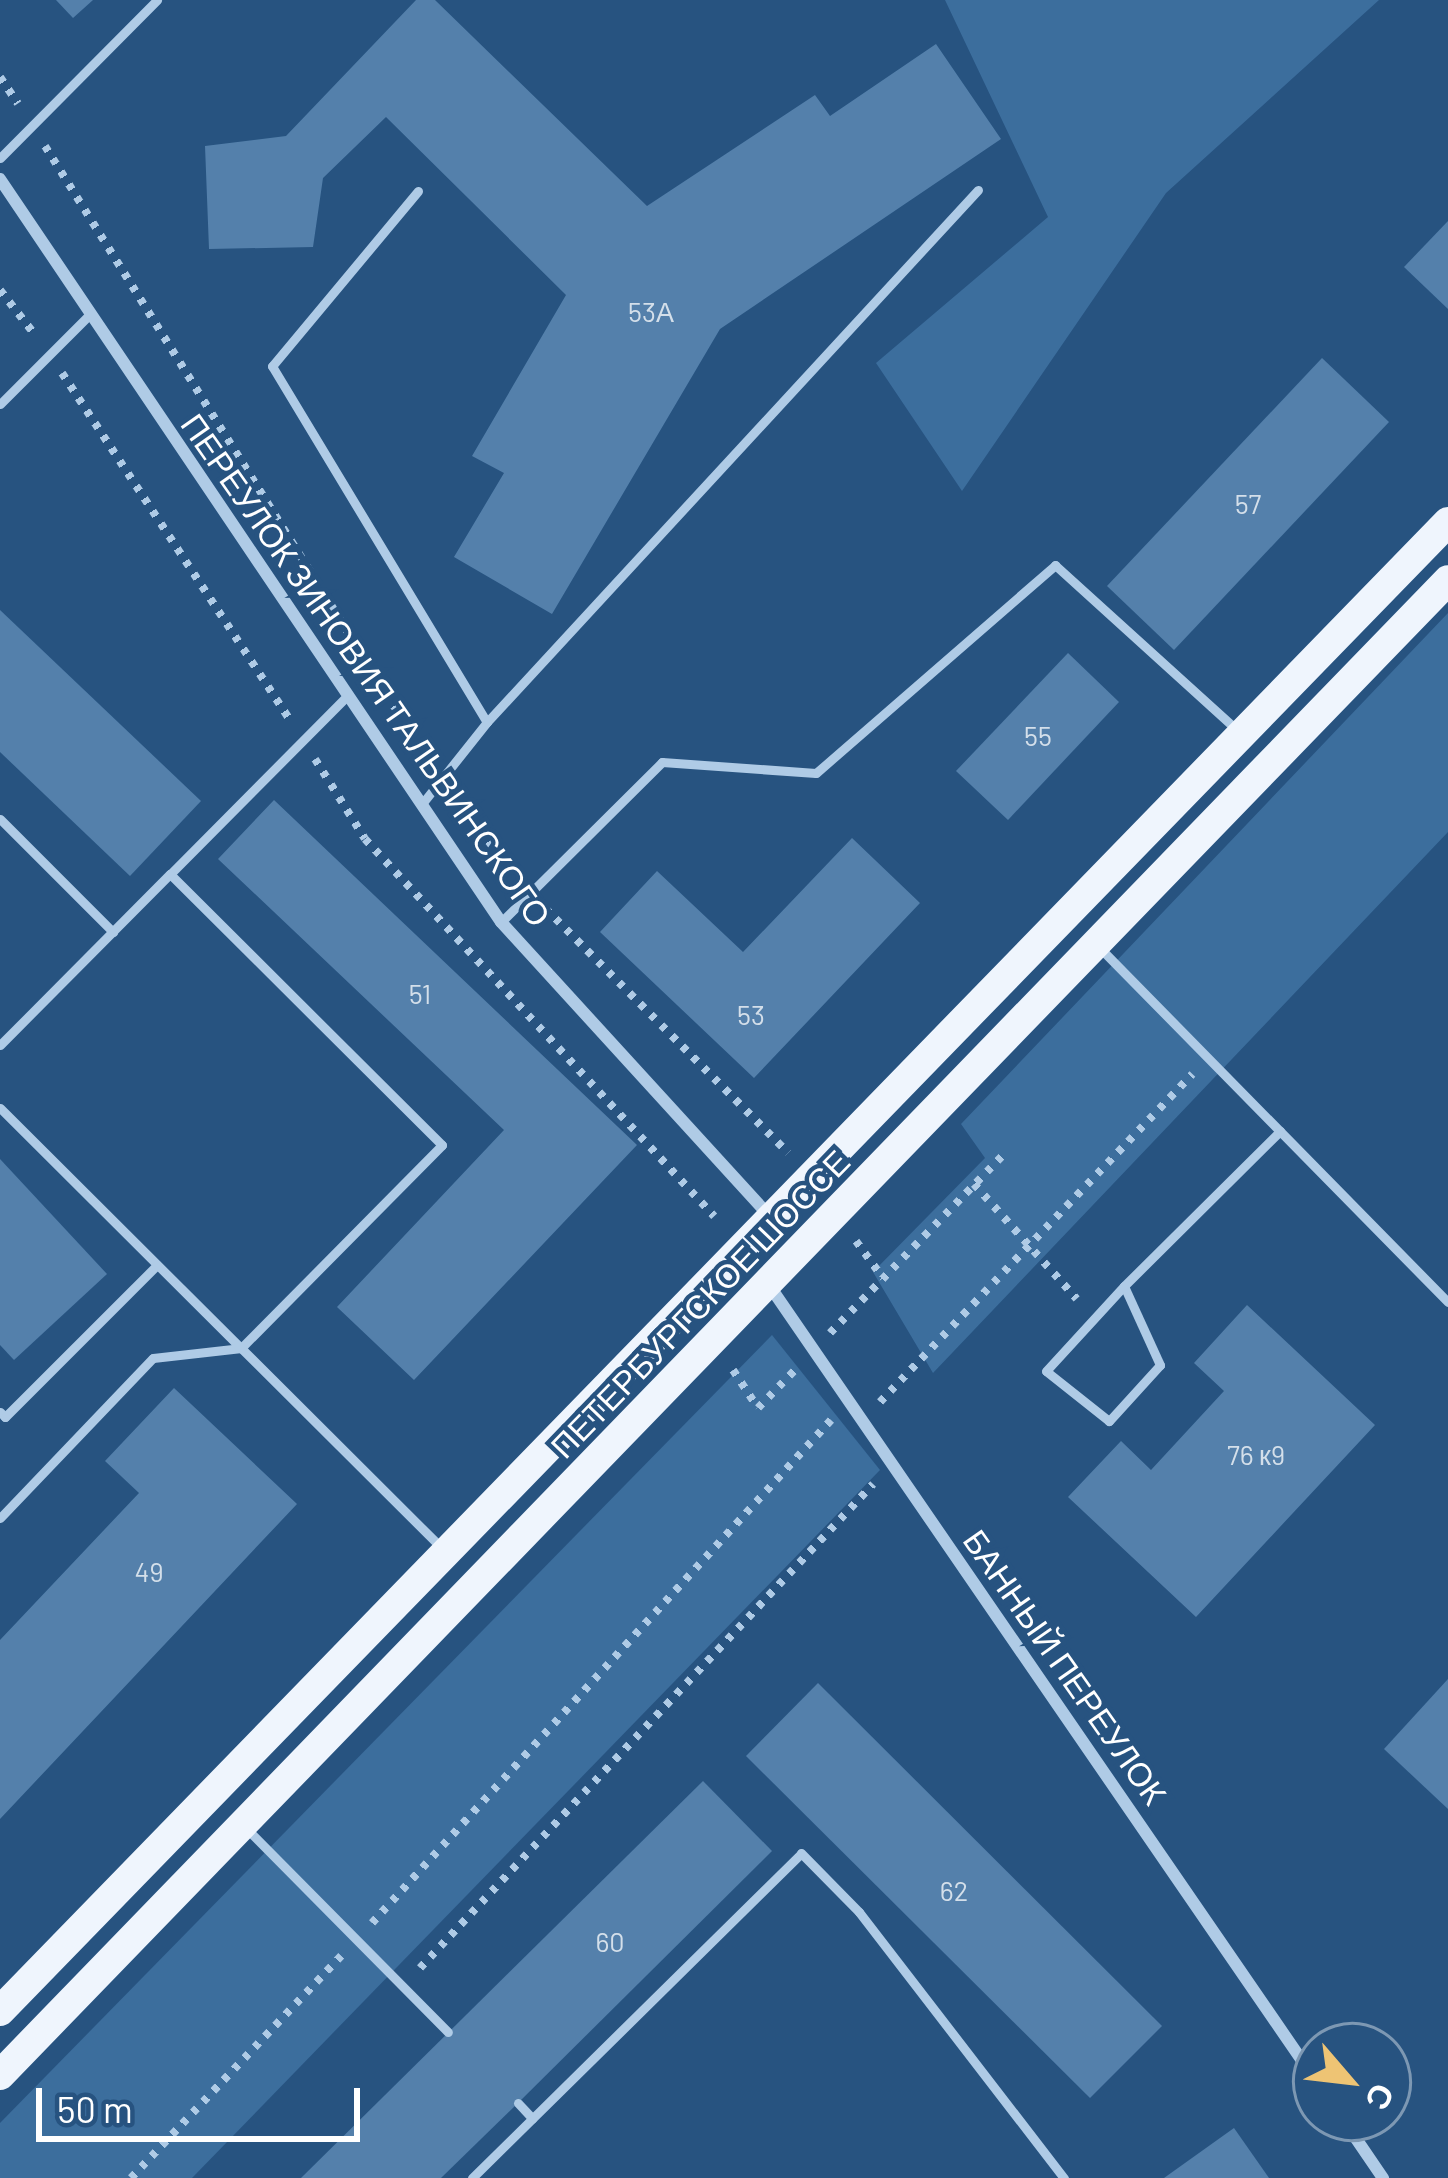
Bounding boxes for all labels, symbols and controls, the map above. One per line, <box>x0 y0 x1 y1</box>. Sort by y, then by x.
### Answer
house number: 53А <box>628 296 674 328</box>
street label: ПЕРЕУЛОК ЗИНОВИЯ ТАЛЬВИНСКОГО <box>173 406 559 934</box>
house number: 57 <box>1235 488 1261 520</box>
house number: 55 <box>1024 720 1052 752</box>
house number: 51 <box>409 978 431 1010</box>
house number: 53 <box>737 999 765 1031</box>
street label: ПЕТЕРБУРГСКОЕ ШОССЕ <box>542 1142 858 1466</box>
house number: 76 к9 <box>1227 1439 1285 1471</box>
street label: БАННЫЙ ПЕРЕУЛОК <box>955 1522 1175 1812</box>
house number: 49 <box>135 1556 163 1588</box>
house number: 62 <box>940 1875 968 1907</box>
house number: 60 <box>595 1926 625 1958</box>
north arrow <box>1292 2022 1412 2142</box>
scale bar <box>42 2064 366 2138</box>
text: С <box>1358 2078 1404 2117</box>
text: 50 m <box>57 2087 133 2130</box>

